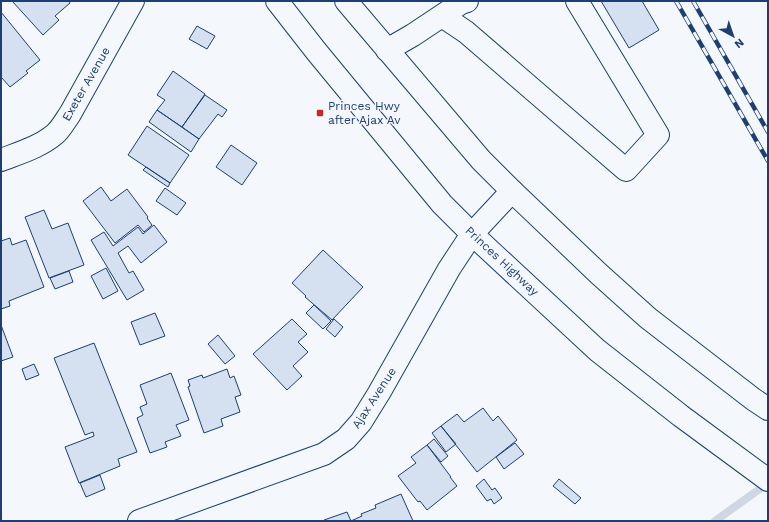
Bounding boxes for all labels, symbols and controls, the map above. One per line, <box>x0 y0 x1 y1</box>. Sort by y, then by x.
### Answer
north arrow <box>713 16 753 56</box>
text: N <box>732 36 746 51</box>
street label: Exeter Avenue <box>59 44 113 124</box>
place label: Princes Hwy after Ajax Av <box>328 99 401 127</box>
marker: Princes Hwy after Ajax Av <box>315 108 325 118</box>
street label: Princes Highway <box>462 223 542 299</box>
street label: Ajax Avenue <box>349 365 399 431</box>

